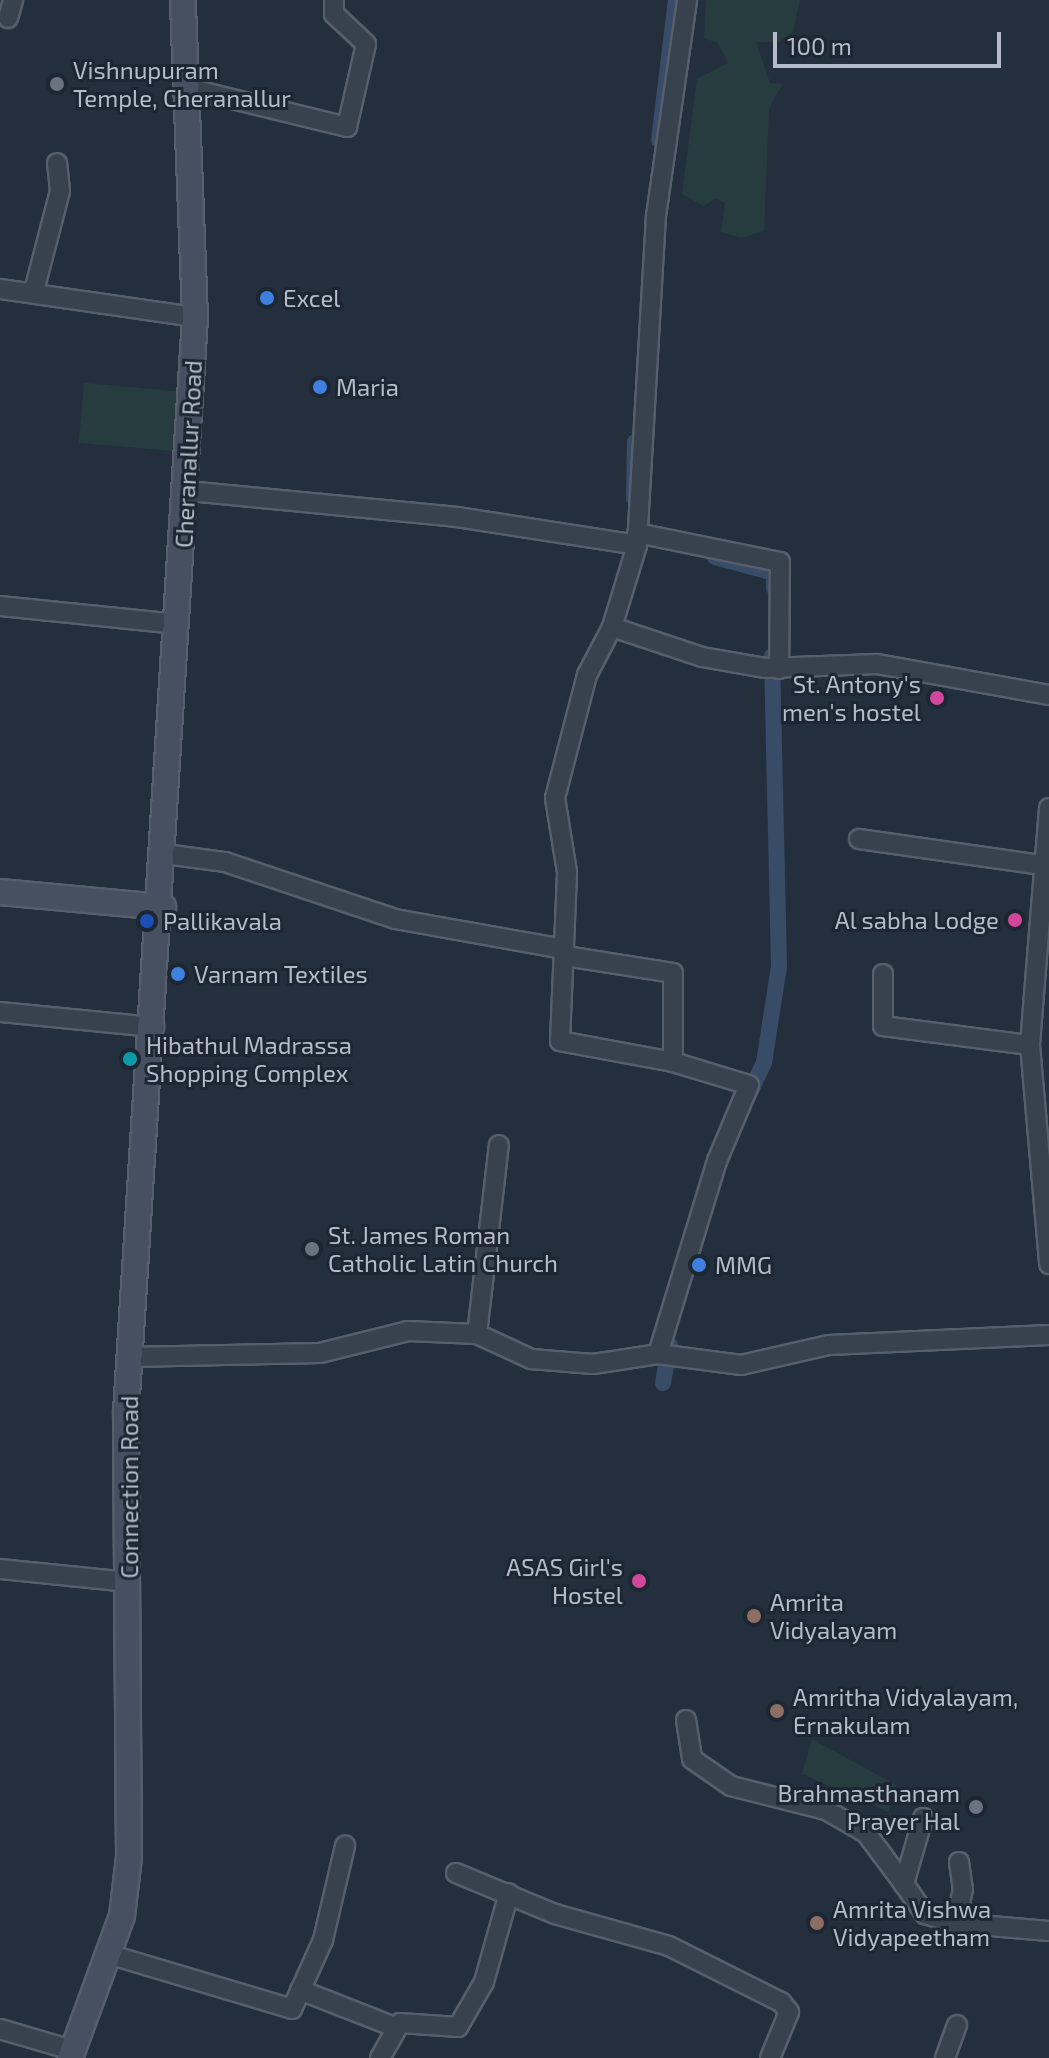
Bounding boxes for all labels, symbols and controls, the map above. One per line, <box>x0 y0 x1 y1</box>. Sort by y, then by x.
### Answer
scale bar <box>777 16 1005 66</box>
text: 100 m <box>787 31 852 60</box>
place label: Vishnupuram Temple, Cheranallur <box>73 56 291 112</box>
marker: Vishnupuram Temple, Cheranallur <box>48 75 66 93</box>
place label: Excel <box>283 284 340 312</box>
marker: Excel <box>258 289 276 307</box>
street label: Cheranallur Road <box>169 359 207 549</box>
place label: Maria <box>336 373 399 401</box>
marker: Maria <box>311 378 329 396</box>
place label: St. Antony's men's hostel <box>782 670 921 726</box>
marker: St. Antony's men's hostel <box>928 689 946 707</box>
place label: Al sabha Lodge <box>834 906 999 934</box>
place label: Pallikavala <box>163 907 282 935</box>
marker: Al sabha Lodge <box>1006 911 1024 929</box>
marker: Pallikavala <box>138 912 156 930</box>
place label: Varnam Textiles <box>194 960 368 988</box>
marker: Varnam Textiles <box>169 965 187 983</box>
place label: Hibathul Madrassa Shopping Complex <box>146 1031 352 1087</box>
marker: Hibathul Madrassa Shopping Complex <box>121 1050 139 1068</box>
place label: St. James Roman Catholic Latin Church <box>328 1221 558 1277</box>
marker: St. James Roman Catholic Latin Church <box>303 1240 321 1258</box>
place label: MMG <box>715 1251 772 1279</box>
marker: MMG <box>690 1256 708 1274</box>
street label: Connection Road <box>115 1395 143 1579</box>
place label: ASAS Girl's Hostel <box>506 1553 623 1609</box>
marker: ASAS Girl's Hostel <box>630 1572 648 1590</box>
place label: Amrita Vidyalayam <box>770 1588 897 1644</box>
marker: Amrita Vidyalayam <box>745 1607 763 1625</box>
place label: Amritha Vidyalayam, Ernakulam <box>793 1683 1019 1739</box>
marker: Amritha Vidyalayam, Ernakulam <box>768 1702 786 1720</box>
place label: Brahmasthanam Prayer Hal <box>778 1779 960 1835</box>
marker: Brahmasthanam Prayer Hal <box>967 1798 985 1816</box>
place label: Amrita Vishwa Vidyapeetham <box>833 1895 992 1951</box>
marker: Amrita Vishwa Vidyapeetham <box>808 1914 826 1932</box>

